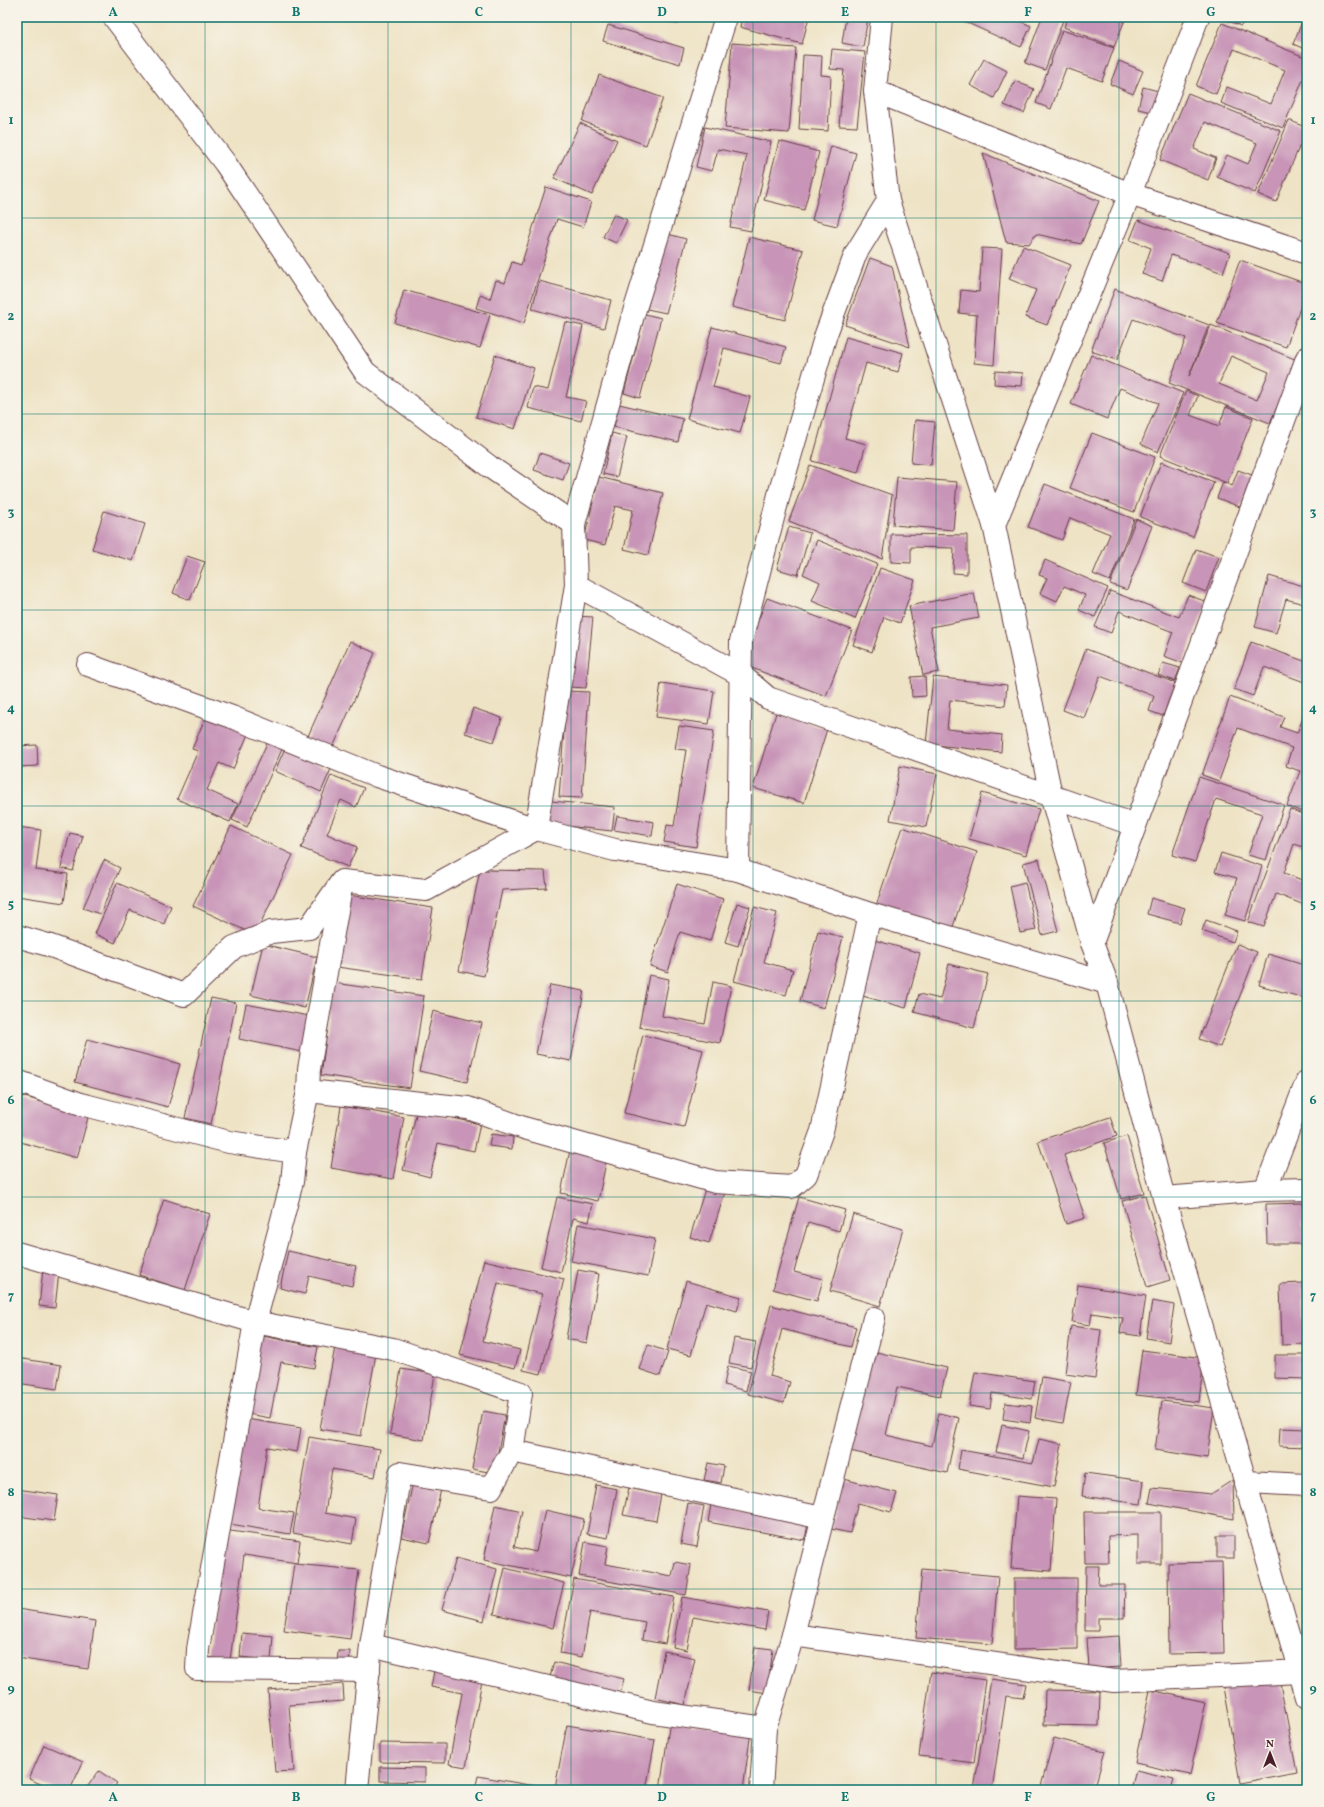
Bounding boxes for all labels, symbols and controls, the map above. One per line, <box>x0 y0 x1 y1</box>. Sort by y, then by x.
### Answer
text: A <box>108 4 118 22</box>
text: B <box>292 4 301 22</box>
text: C <box>475 4 483 22</box>
text: D <box>657 4 667 22</box>
text: E <box>841 4 849 22</box>
text: F <box>1024 4 1032 22</box>
text: G <box>1206 4 1216 22</box>
text: 1 <box>8 112 14 130</box>
text: 1 <box>1310 112 1316 130</box>
text: 2 <box>8 308 15 326</box>
text: 2 <box>1310 308 1317 326</box>
text: 3 <box>8 504 15 522</box>
text: 3 <box>1310 504 1317 522</box>
text: 4 <box>7 700 15 718</box>
text: 4 <box>1309 700 1317 718</box>
text: 5 <box>8 896 14 914</box>
text: 5 <box>1310 896 1316 914</box>
text: 6 <box>7 1092 15 1110</box>
text: 6 <box>1309 1092 1317 1110</box>
text: 7 <box>8 1288 14 1306</box>
text: 7 <box>1310 1288 1316 1306</box>
text: 8 <box>7 1484 15 1502</box>
text: 8 <box>1309 1484 1317 1502</box>
text: 9 <box>7 1680 15 1698</box>
text: 9 <box>1309 1680 1317 1698</box>
north arrow <box>1250 1733 1290 1773</box>
text: N <box>1266 1737 1274 1752</box>
text: A <box>108 1789 118 1807</box>
text: B <box>292 1789 301 1807</box>
text: C <box>475 1789 483 1807</box>
text: D <box>657 1789 667 1807</box>
text: E <box>841 1789 849 1807</box>
text: F <box>1024 1789 1032 1807</box>
text: G <box>1206 1789 1216 1807</box>

